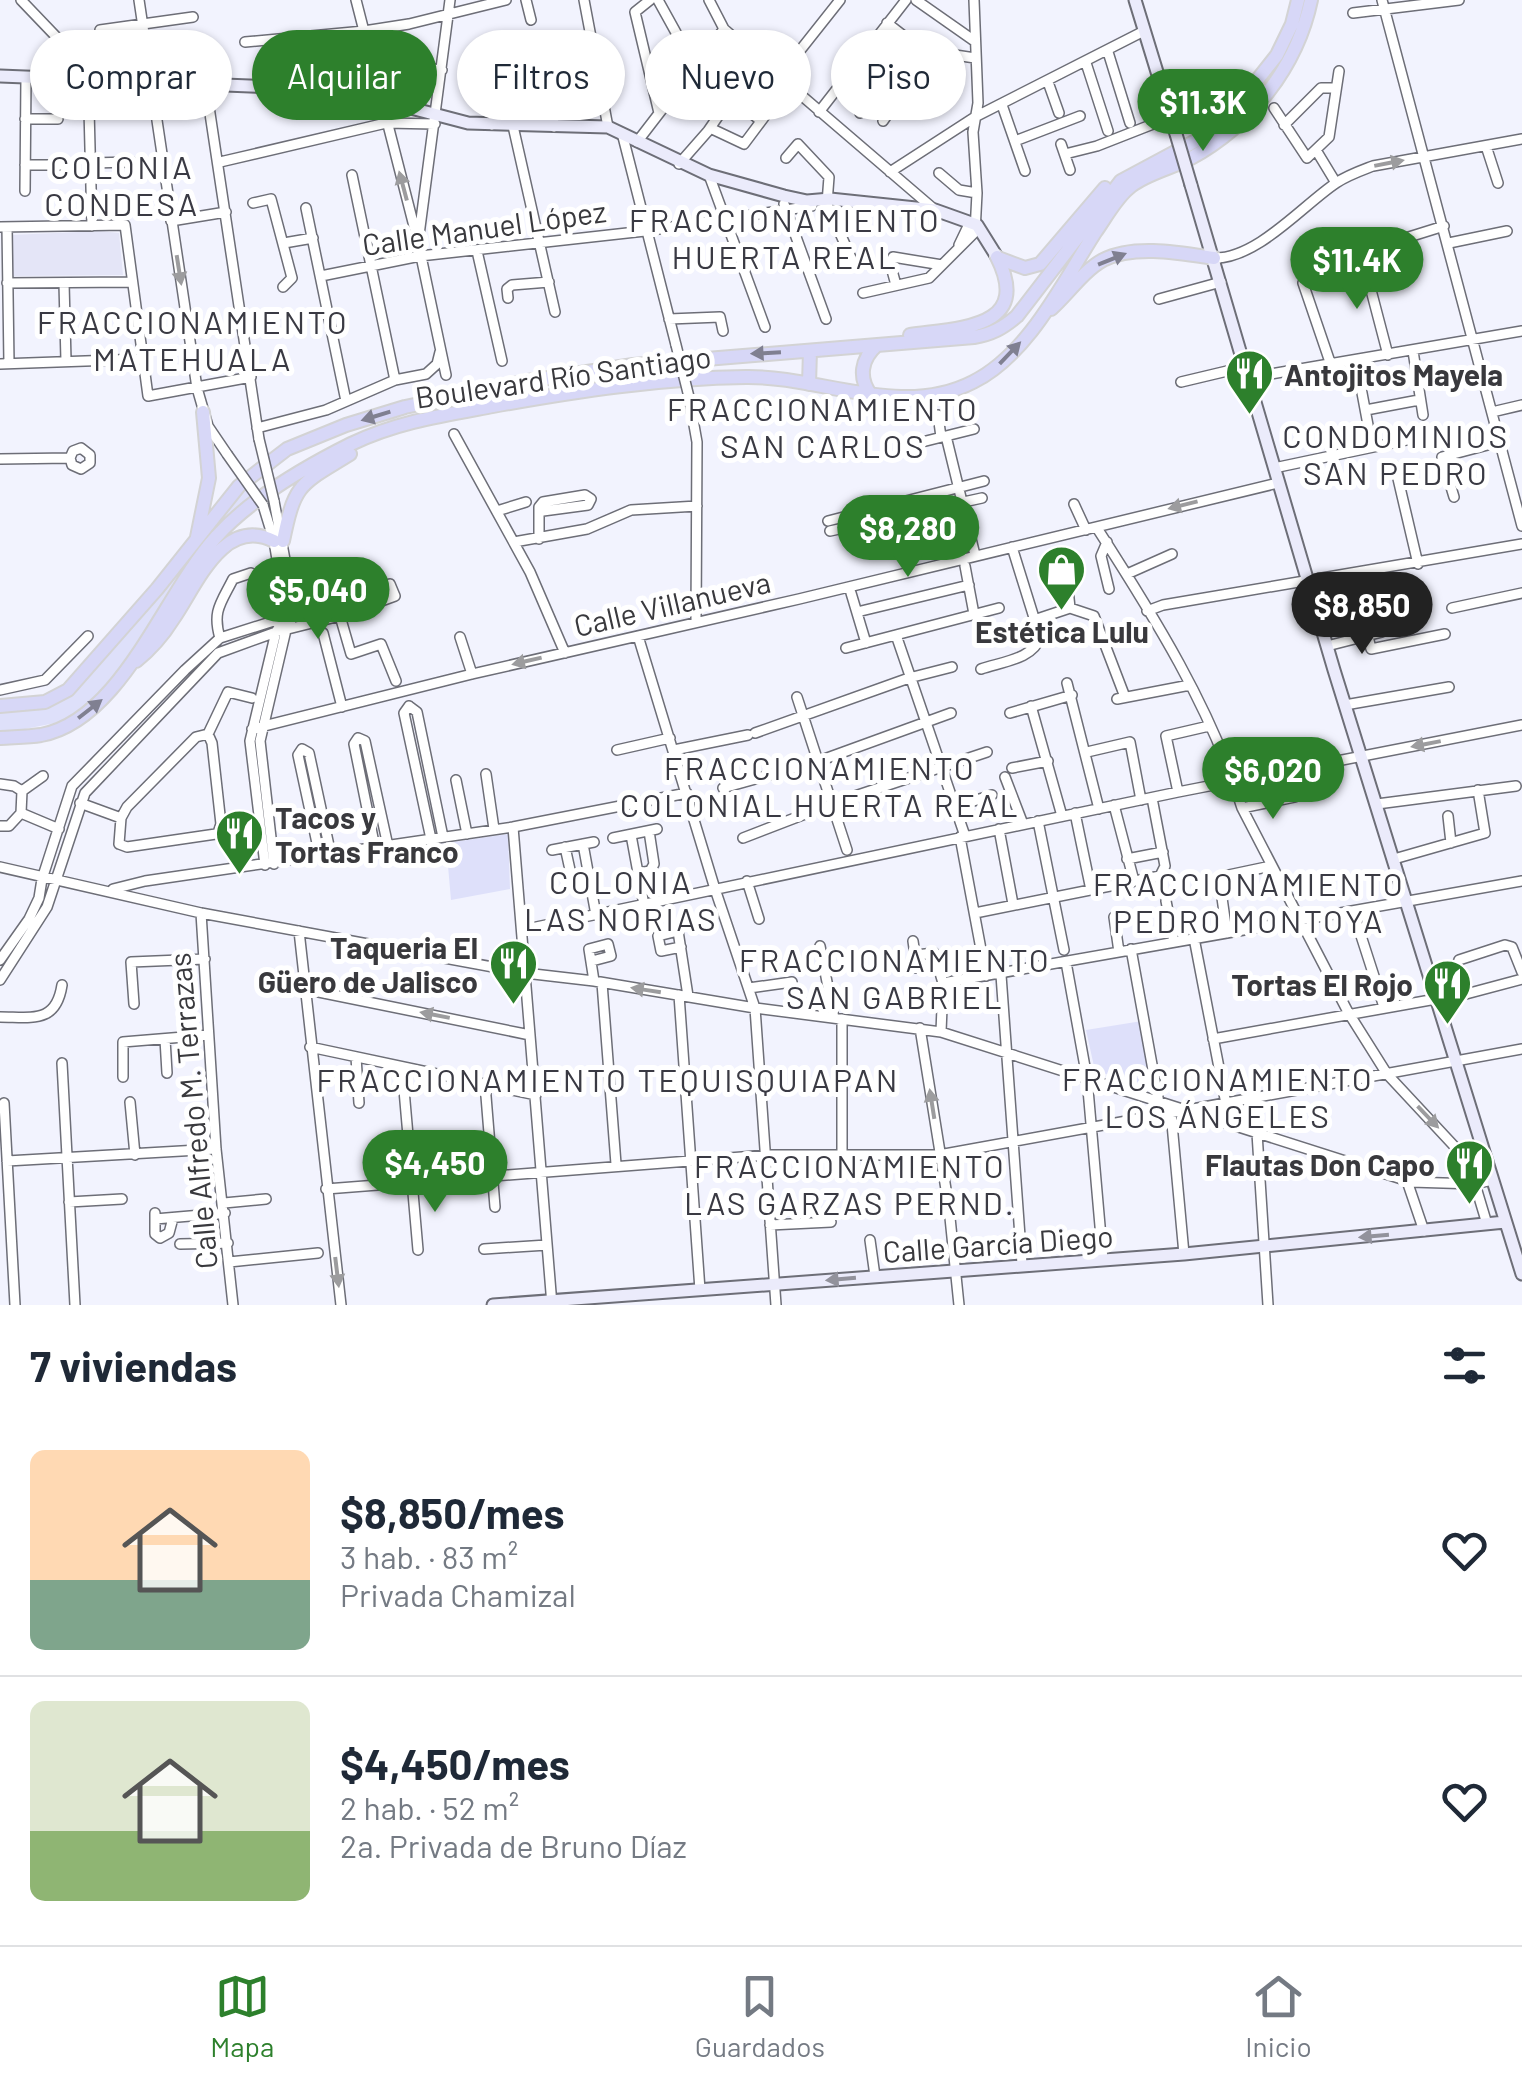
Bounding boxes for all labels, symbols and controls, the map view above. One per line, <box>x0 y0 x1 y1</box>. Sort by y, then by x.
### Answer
chip: Comprar <box>30 30 232 120</box>
chip: Alquilar <box>252 30 437 120</box>
chip: Filtros <box>457 30 625 120</box>
chip: Nuevo <box>645 30 811 120</box>
chip: Piso <box>831 30 966 120</box>
pin: $11.3K <box>1122 69 1284 154</box>
text: $11.3K <box>1159 82 1247 120</box>
district label: COLONIA CONDESA <box>44 147 200 222</box>
one-way arrow <box>1373 155 1404 171</box>
one-way arrow <box>395 170 410 201</box>
street label: Calle Manuel López <box>360 192 608 262</box>
district label: FRACCIONAMIENTO HUERTA REAL <box>629 200 941 275</box>
pin: $11.4K <box>1276 227 1438 312</box>
text: $11.4K <box>1312 240 1402 278</box>
one-way arrow <box>1097 251 1127 267</box>
one-way arrow <box>172 254 187 286</box>
district label: FRACCIONAMIENTO MATEHUALA <box>37 302 349 377</box>
street label: Boulevard Río Santiago <box>413 337 713 415</box>
one-way arrow <box>998 341 1021 365</box>
one-way arrow <box>749 345 781 361</box>
restaurant icon: Antojitos Mayela <box>1223 348 1275 416</box>
place label: Antojitos Mayela <box>1284 356 1503 392</box>
district label: FRACCIONAMIENTO SAN CARLOS <box>667 389 979 464</box>
one-way arrow <box>361 409 391 424</box>
district label: CONDOMINIOS SAN PEDRO <box>1282 416 1510 491</box>
pin: $8,280 <box>827 495 989 580</box>
one-way arrow <box>1167 498 1198 514</box>
text: $8,280 <box>859 508 957 546</box>
shop icon: Estética Lulu <box>1036 544 1088 612</box>
pin: $5,040 <box>237 557 399 642</box>
street label: Calle Villanueva <box>570 563 774 643</box>
text: $5,040 <box>268 570 368 608</box>
pin: $8,850 <box>1281 572 1443 657</box>
text: $8,850 <box>1314 585 1410 623</box>
place label: Estética Lulu <box>975 613 1149 649</box>
one-way arrow <box>511 654 542 669</box>
one-way arrow <box>77 699 103 720</box>
one-way arrow <box>1410 736 1441 752</box>
pin: $6,020 <box>1192 737 1354 822</box>
district label: FRACCIONAMIENTO COLONIAL HUERTA REAL <box>620 748 1020 823</box>
text: $6,020 <box>1224 750 1322 788</box>
place label: Tacos y Tortas Franco <box>275 799 459 869</box>
restaurant icon: Tacos y Tortas Franco <box>214 808 266 876</box>
district label: COLONIA LAS NORIAS <box>524 862 718 937</box>
district label: FRACCIONAMIENTO PEDRO MONTOYA <box>1093 864 1405 939</box>
place label: Taqueria El Güero de Jalisco <box>258 929 478 999</box>
restaurant icon: Taqueria El Güero de Jalisco <box>487 938 539 1006</box>
district label: FRACCIONAMIENTO SAN GABRIEL <box>739 940 1051 1015</box>
street label: Calle Alfredo M. Terrazas <box>160 951 224 1271</box>
restaurant icon: Tortas El Rojo <box>1422 958 1474 1026</box>
place label: Tortas El Rojo <box>1231 966 1413 1002</box>
one-way arrow <box>630 981 661 997</box>
one-way arrow <box>419 1007 450 1023</box>
district label: FRACCIONAMIENTO LOS ÁNGELES <box>1062 1059 1374 1134</box>
district label: FRACCIONAMIENTO TEQUISQUIAPAN <box>316 1060 900 1098</box>
one-way arrow <box>923 1088 939 1120</box>
one-way arrow <box>1416 1105 1439 1129</box>
pin: $4,450 <box>354 1130 516 1215</box>
restaurant icon: Flautas Don Capo <box>1444 1138 1496 1206</box>
text: $4,450 <box>385 1143 486 1181</box>
district label: FRACCIONAMIENTO LAS GARZAS PERND. <box>684 1146 1016 1221</box>
place label: Flautas Don Capo <box>1205 1146 1435 1182</box>
street label: Calle García Diego <box>881 1217 1115 1269</box>
one-way arrow <box>1357 1228 1389 1244</box>
one-way arrow <box>329 1256 345 1288</box>
one-way arrow <box>824 1272 856 1288</box>
icon: filters <box>1437 1338 1492 1393</box>
text: 7 viviendas <box>30 1340 237 1390</box>
text: $8,850/mes <box>340 1487 565 1537</box>
icon: home <box>110 1490 230 1610</box>
icon: heart <box>1437 1523 1492 1578</box>
text: 3 hab. · 83 m² <box>340 1537 518 1575</box>
text: Privada Chamizal <box>340 1575 576 1613</box>
text: $4,450/mes <box>340 1738 570 1788</box>
icon: home <box>110 1741 230 1861</box>
icon: heart <box>1437 1774 1492 1829</box>
text: 2 hab. · 52 m² <box>340 1788 519 1826</box>
text: 2a. Privada de Bruno Díaz <box>340 1826 687 1864</box>
tab: Mapa <box>210 1969 274 2063</box>
tab: Guardados <box>695 1969 825 2063</box>
tab: Inicio <box>1245 1969 1312 2063</box>

